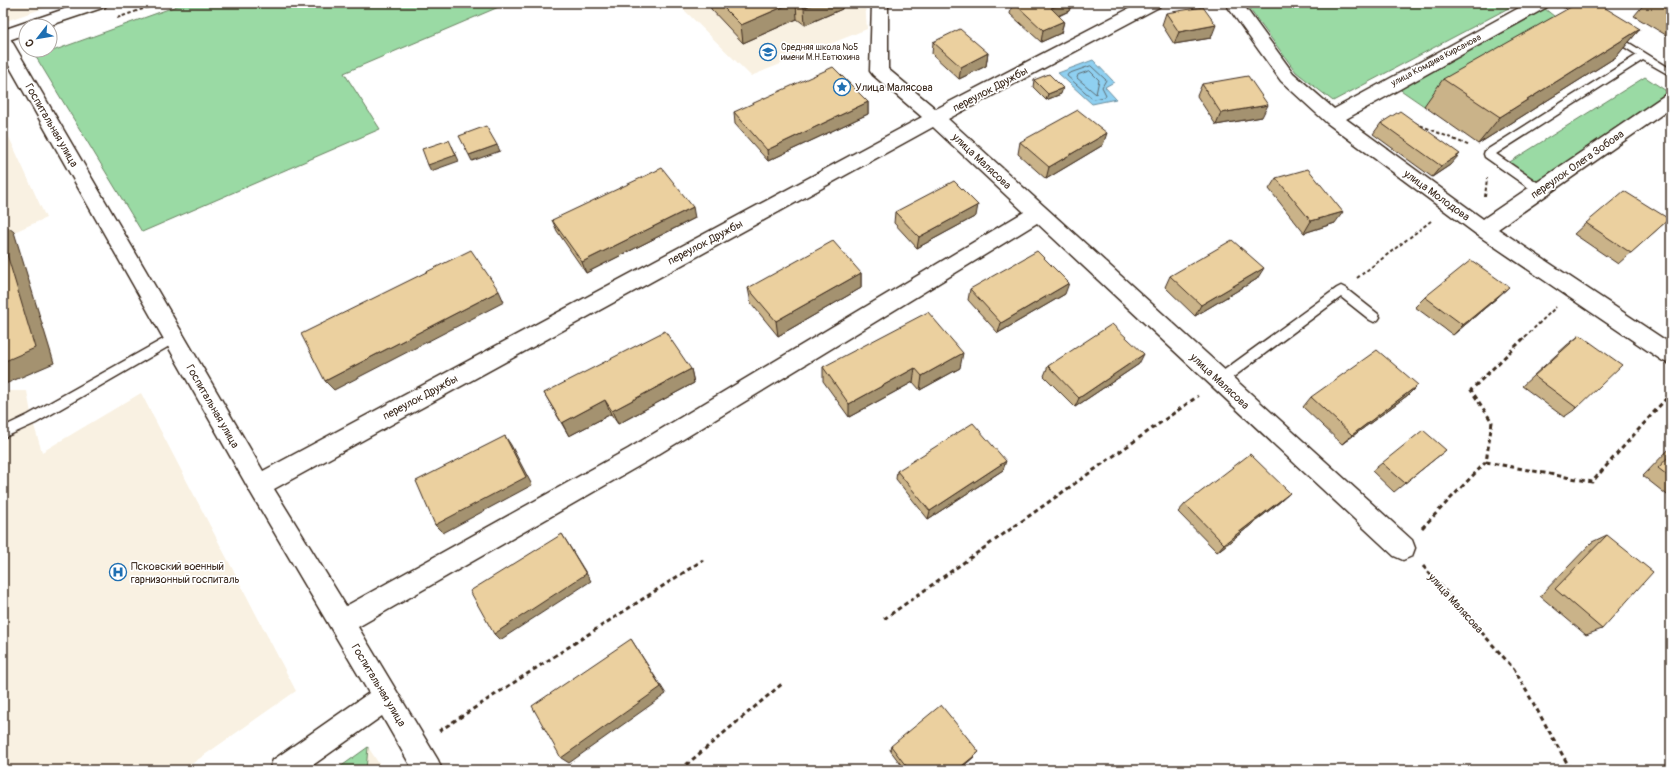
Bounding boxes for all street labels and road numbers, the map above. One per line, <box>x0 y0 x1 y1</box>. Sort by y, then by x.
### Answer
street label: улица Комдива Кирсанова <box>1388 32 1483 89</box>
street label: переулок Дружбы <box>951 64 1030 115</box>
street label: Госпитальная улица <box>22 81 81 169</box>
street label: переулок Олега Зобова <box>1528 127 1626 202</box>
street label: улица Малясова <box>949 130 1014 192</box>
street label: улица Молодова <box>1400 167 1472 224</box>
street label: переулок Дружбы <box>666 217 745 268</box>
street label: улица Малясова <box>1187 350 1252 412</box>
street label: Госпитальная улица <box>183 362 242 450</box>
street label: переулок Дружбы <box>381 372 460 423</box>
street label: улица Малясова <box>1425 570 1486 636</box>
street label: Госпитальная улица <box>349 642 408 729</box>

